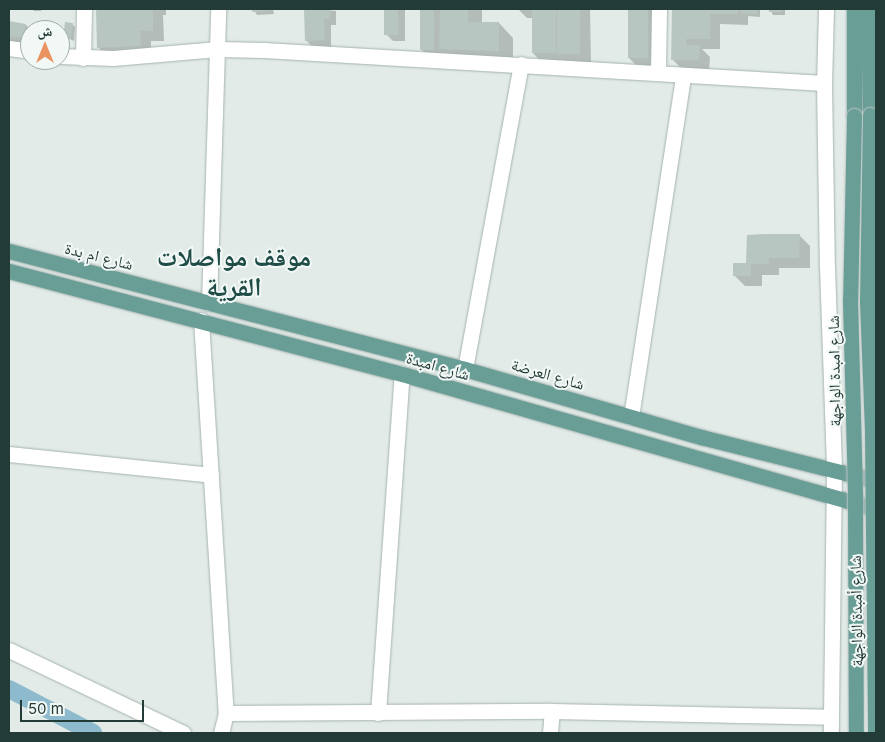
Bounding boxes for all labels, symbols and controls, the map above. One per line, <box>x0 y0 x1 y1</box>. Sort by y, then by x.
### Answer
north arrow <box>20 20 70 70</box>
text: ش <box>38 22 52 39</box>
street label: شارع ام بدة <box>63 238 135 274</box>
district label: موقف مواصلات القرية <box>157 241 311 302</box>
street label: شارع امبدة الواجهة <box>823 315 845 427</box>
street label: شارع امبدة <box>404 348 472 384</box>
street label: شارع العرضة <box>509 354 587 394</box>
street label: شارع أمبدة الواجهة <box>845 555 867 667</box>
scale bar <box>22 690 146 722</box>
text: 50 m <box>28 699 64 718</box>

